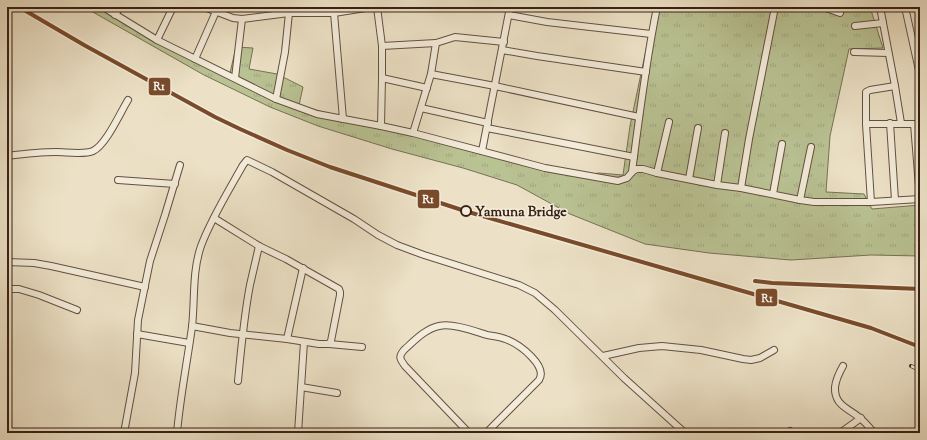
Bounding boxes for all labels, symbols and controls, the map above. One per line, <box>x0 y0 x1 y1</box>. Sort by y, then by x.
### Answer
line badge: R1 <box>148 77 171 96</box>
text: R1 <box>152 79 165 95</box>
line badge: R1 <box>417 189 440 209</box>
text: R1 <box>421 192 434 208</box>
place label: Yamuna Bridge <box>475 203 567 223</box>
marker: Yamuna Bridge <box>460 205 472 217</box>
line badge: R1 <box>755 288 778 307</box>
text: R1 <box>760 291 773 307</box>

